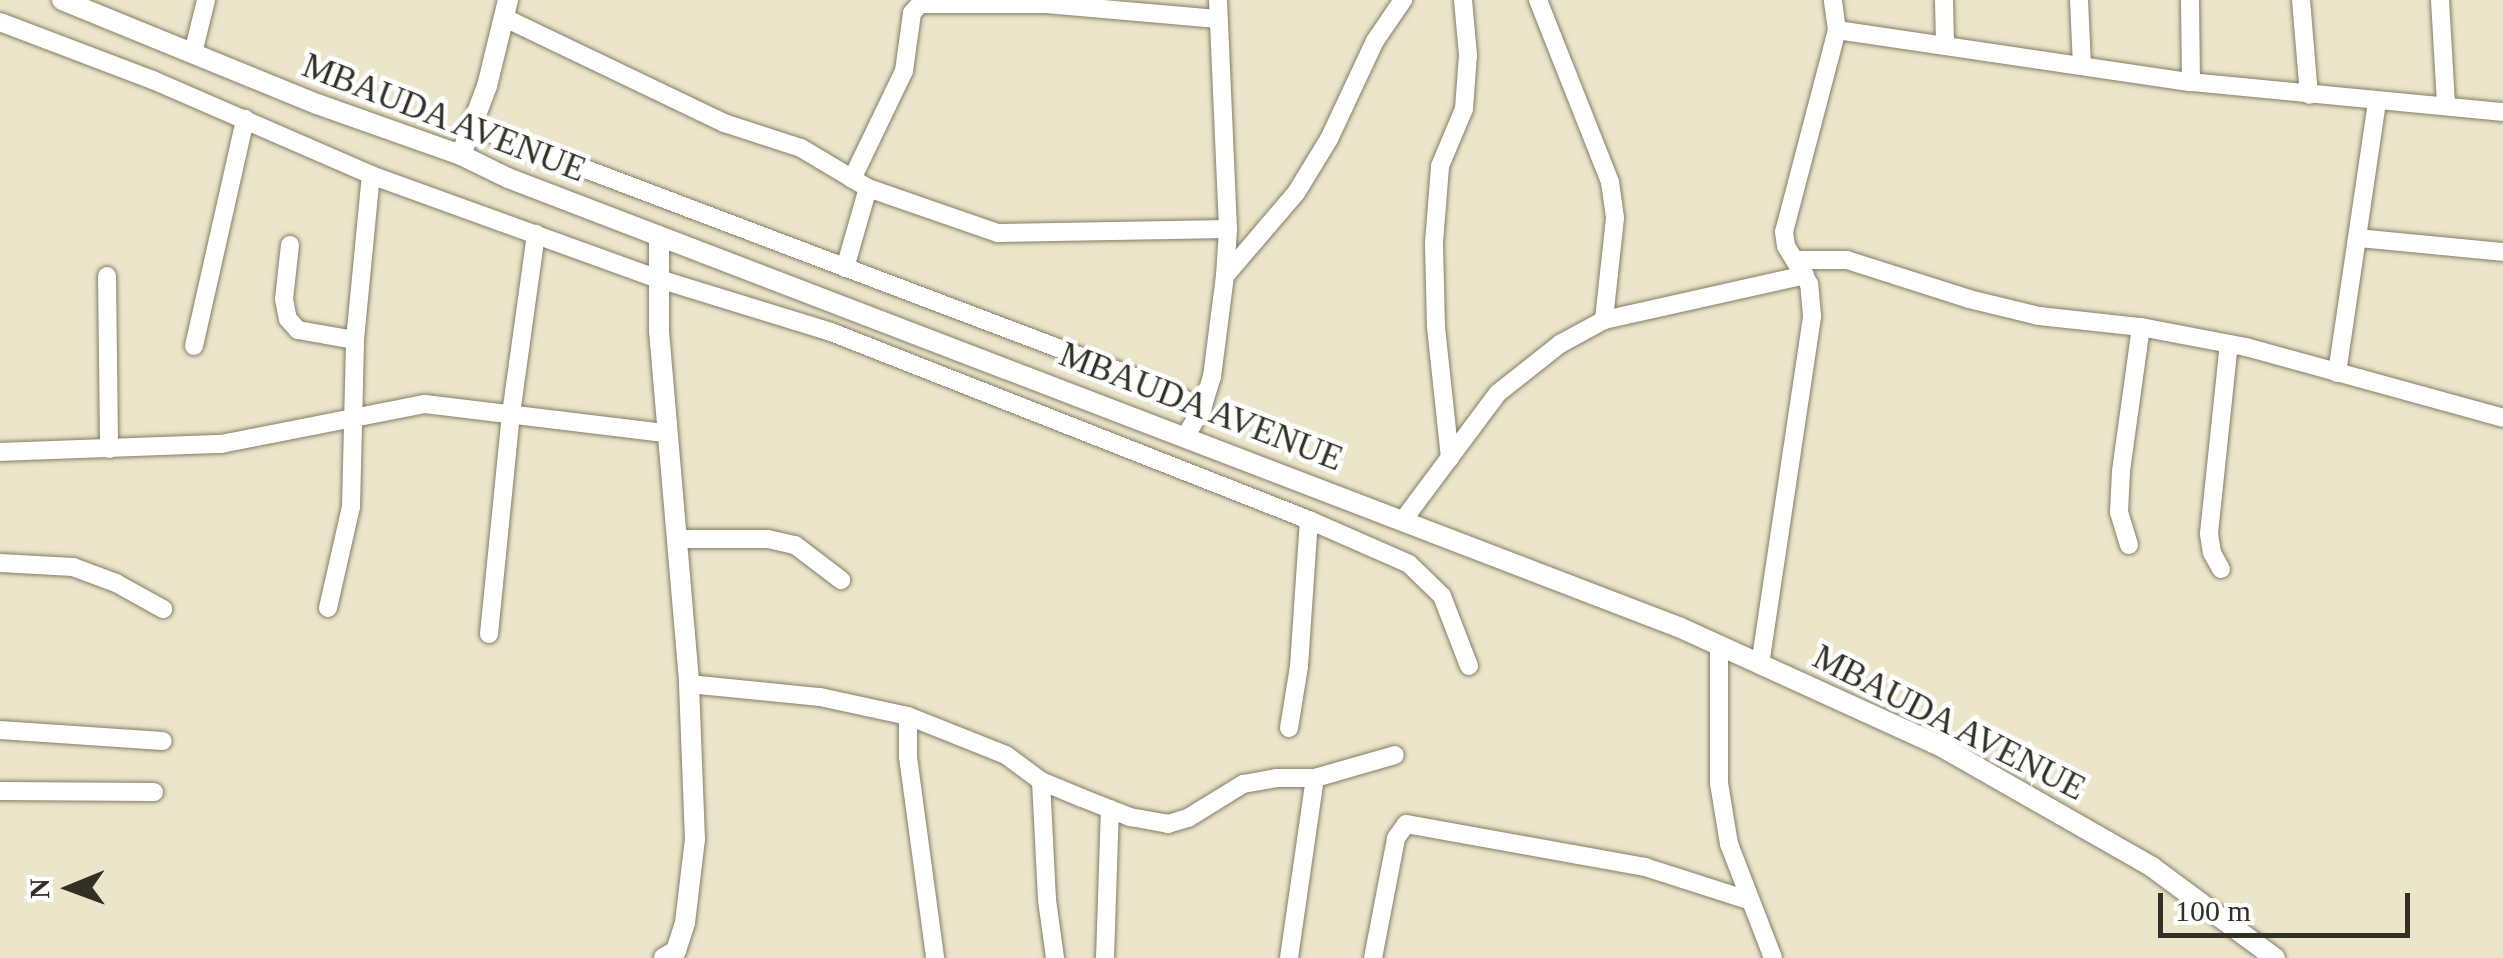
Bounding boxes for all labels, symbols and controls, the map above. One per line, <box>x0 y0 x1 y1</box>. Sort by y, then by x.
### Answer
street label: MBAUDA AVENUE <box>295 44 593 192</box>
street label: MBAUDA AVENUE <box>1052 333 1350 481</box>
street label: MBAUDA AVENUE <box>1804 635 2094 811</box>
north arrow <box>20 838 120 938</box>
scale bar <box>2163 873 2416 935</box>
text: N <box>24 878 55 899</box>
text: 100 m <box>2175 894 2251 927</box>

